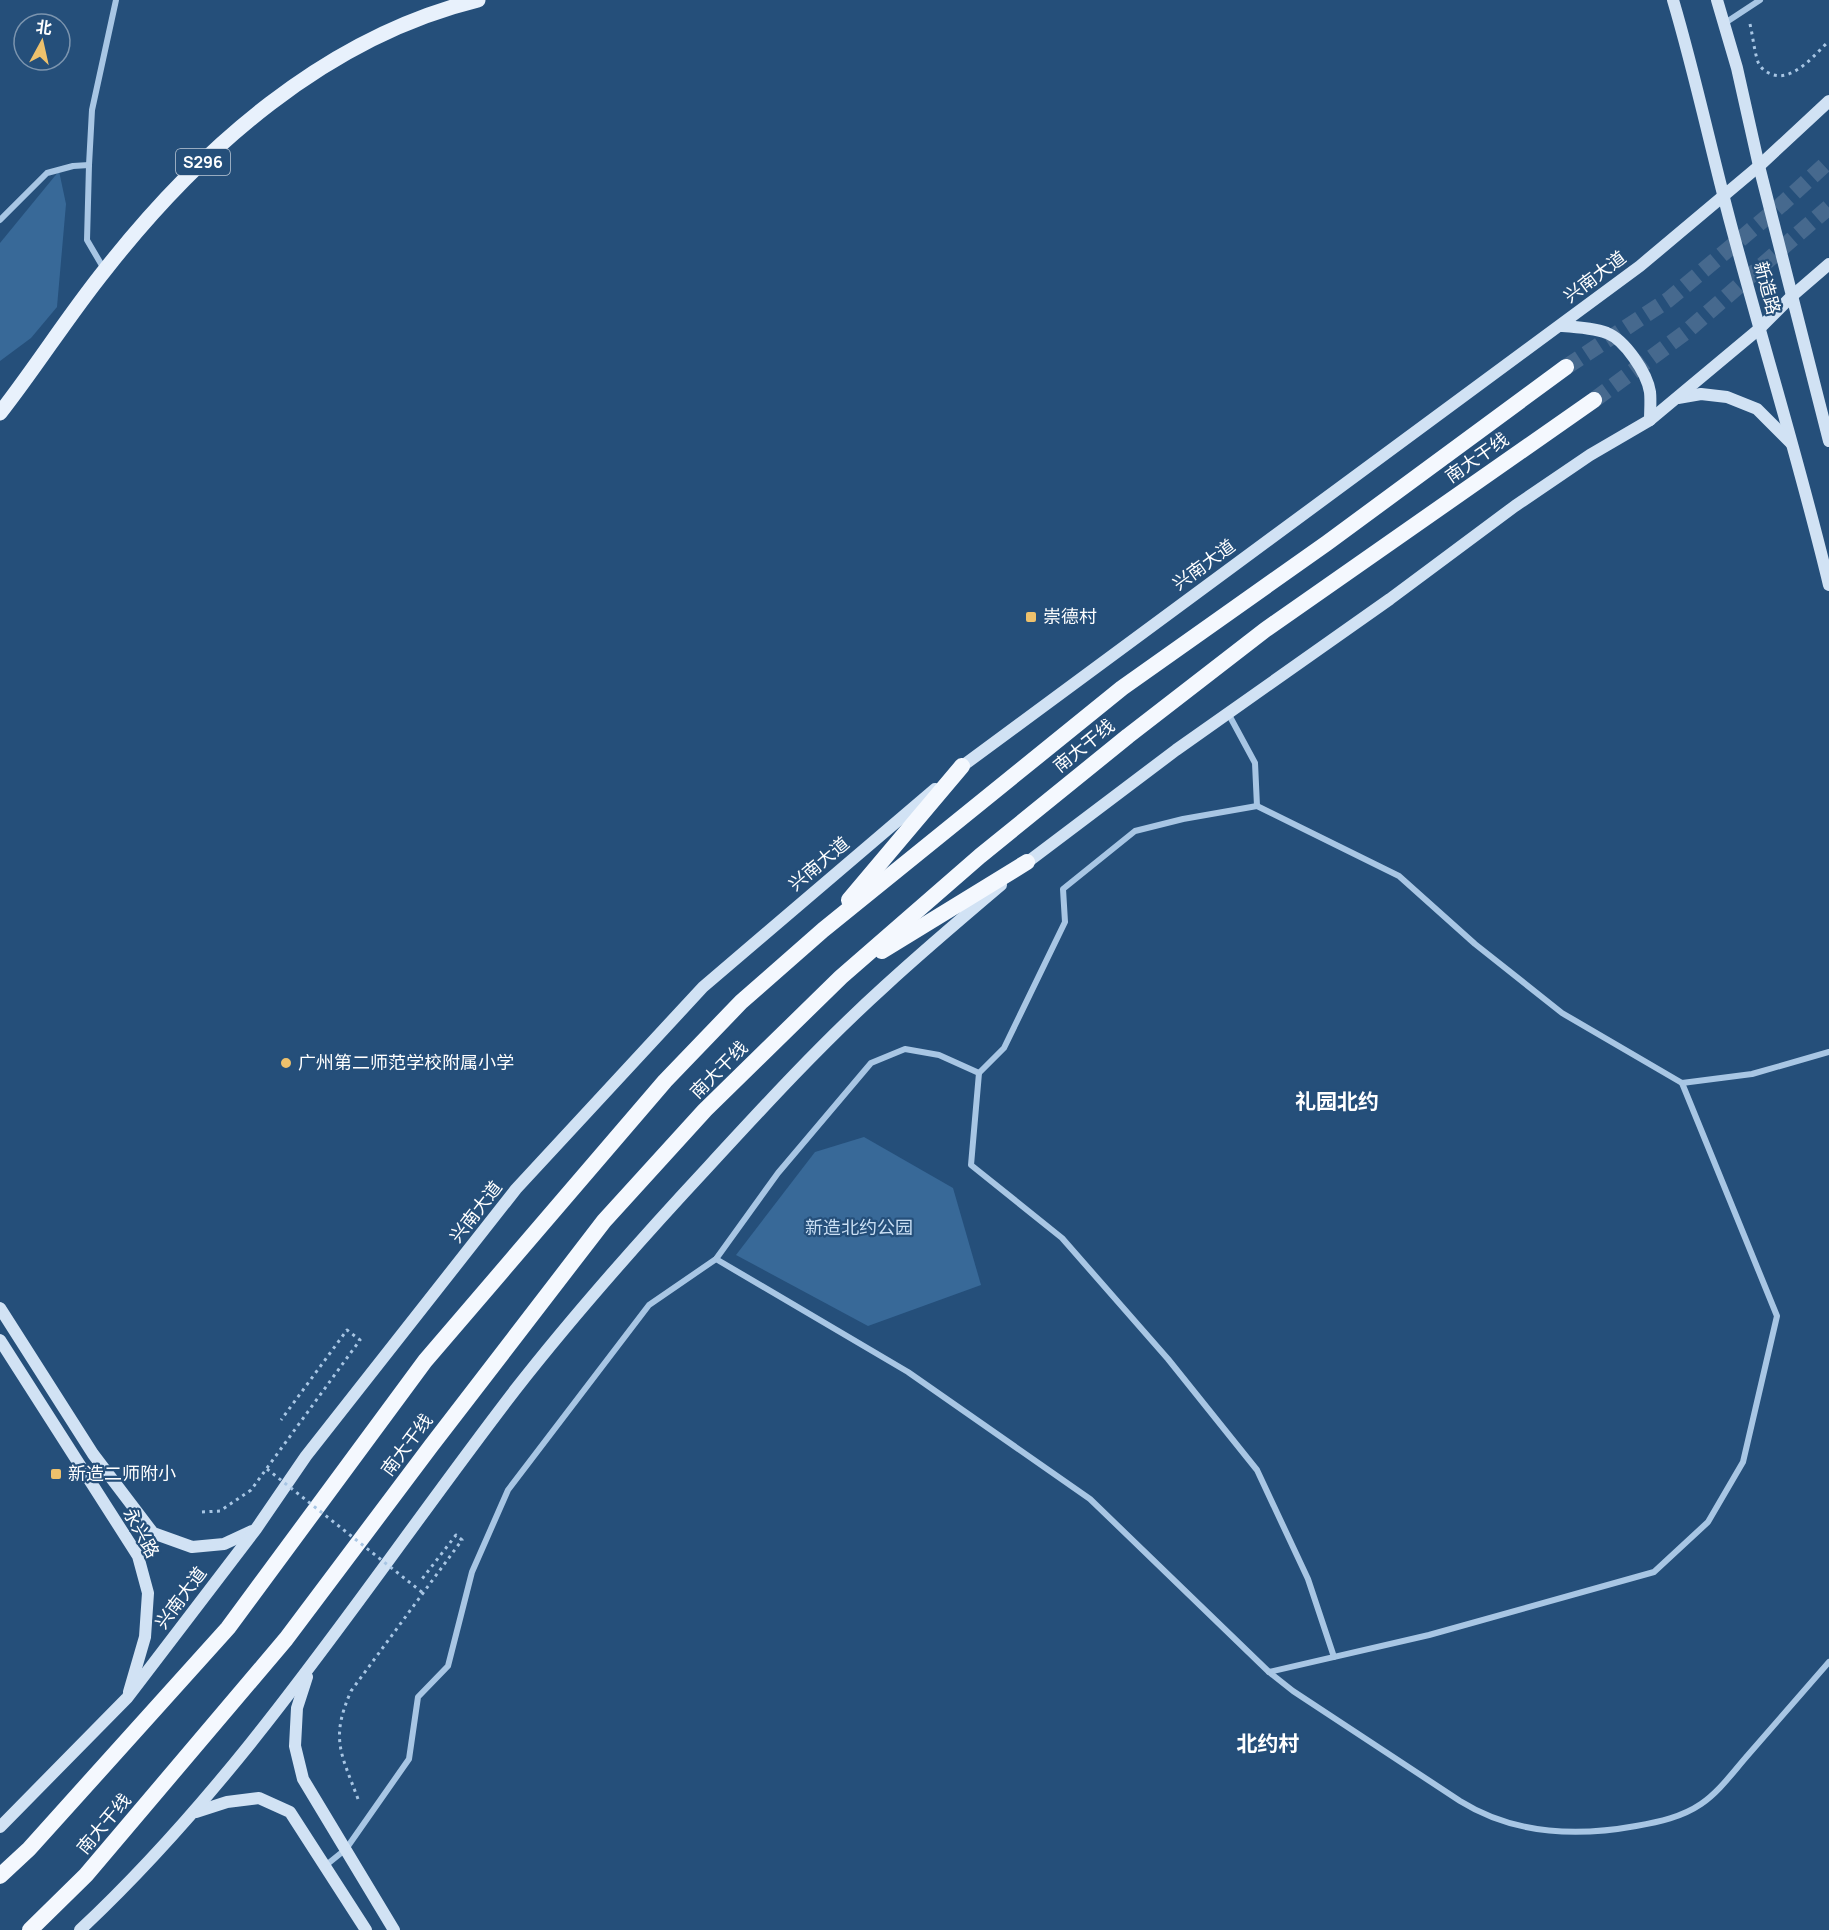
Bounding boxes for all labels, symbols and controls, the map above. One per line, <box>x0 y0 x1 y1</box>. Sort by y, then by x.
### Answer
north arrow <box>12 12 72 72</box>
text: 北 <box>35 15 54 39</box>
road number: S296 <box>176 149 230 175</box>
street label: 兴南大道 <box>1558 245 1630 307</box>
street label: 新造路 <box>1749 259 1787 317</box>
street label: 南大干线 <box>1440 427 1513 488</box>
street label: 兴南大道 <box>1167 533 1240 595</box>
place label: 崇德村 <box>1043 604 1097 628</box>
marker: 崇德村 <box>1024 610 1038 624</box>
street label: 南大干线 <box>1048 713 1119 777</box>
street label: 兴南大道 <box>783 831 854 896</box>
street label: 南大干线 <box>684 1035 752 1103</box>
place label: 广州第二师范学校附属小学 <box>298 1050 514 1074</box>
marker: 广州第二师范学校附属小学 <box>279 1056 293 1070</box>
district label: 礼园北约 <box>1295 1087 1379 1115</box>
street label: 兴南大道 <box>444 1176 507 1247</box>
park label: 新造北约公园 <box>805 1215 913 1239</box>
street label: 南大干线 <box>375 1408 437 1480</box>
place label: 新造二师附小 <box>68 1461 176 1485</box>
marker: 新造二师附小 <box>49 1467 63 1481</box>
street label: 永兴路 <box>118 1503 165 1562</box>
street label: 兴南大道 <box>149 1561 211 1633</box>
district label: 北约村 <box>1237 1729 1300 1757</box>
street label: 南大干线 <box>71 1788 136 1859</box>

